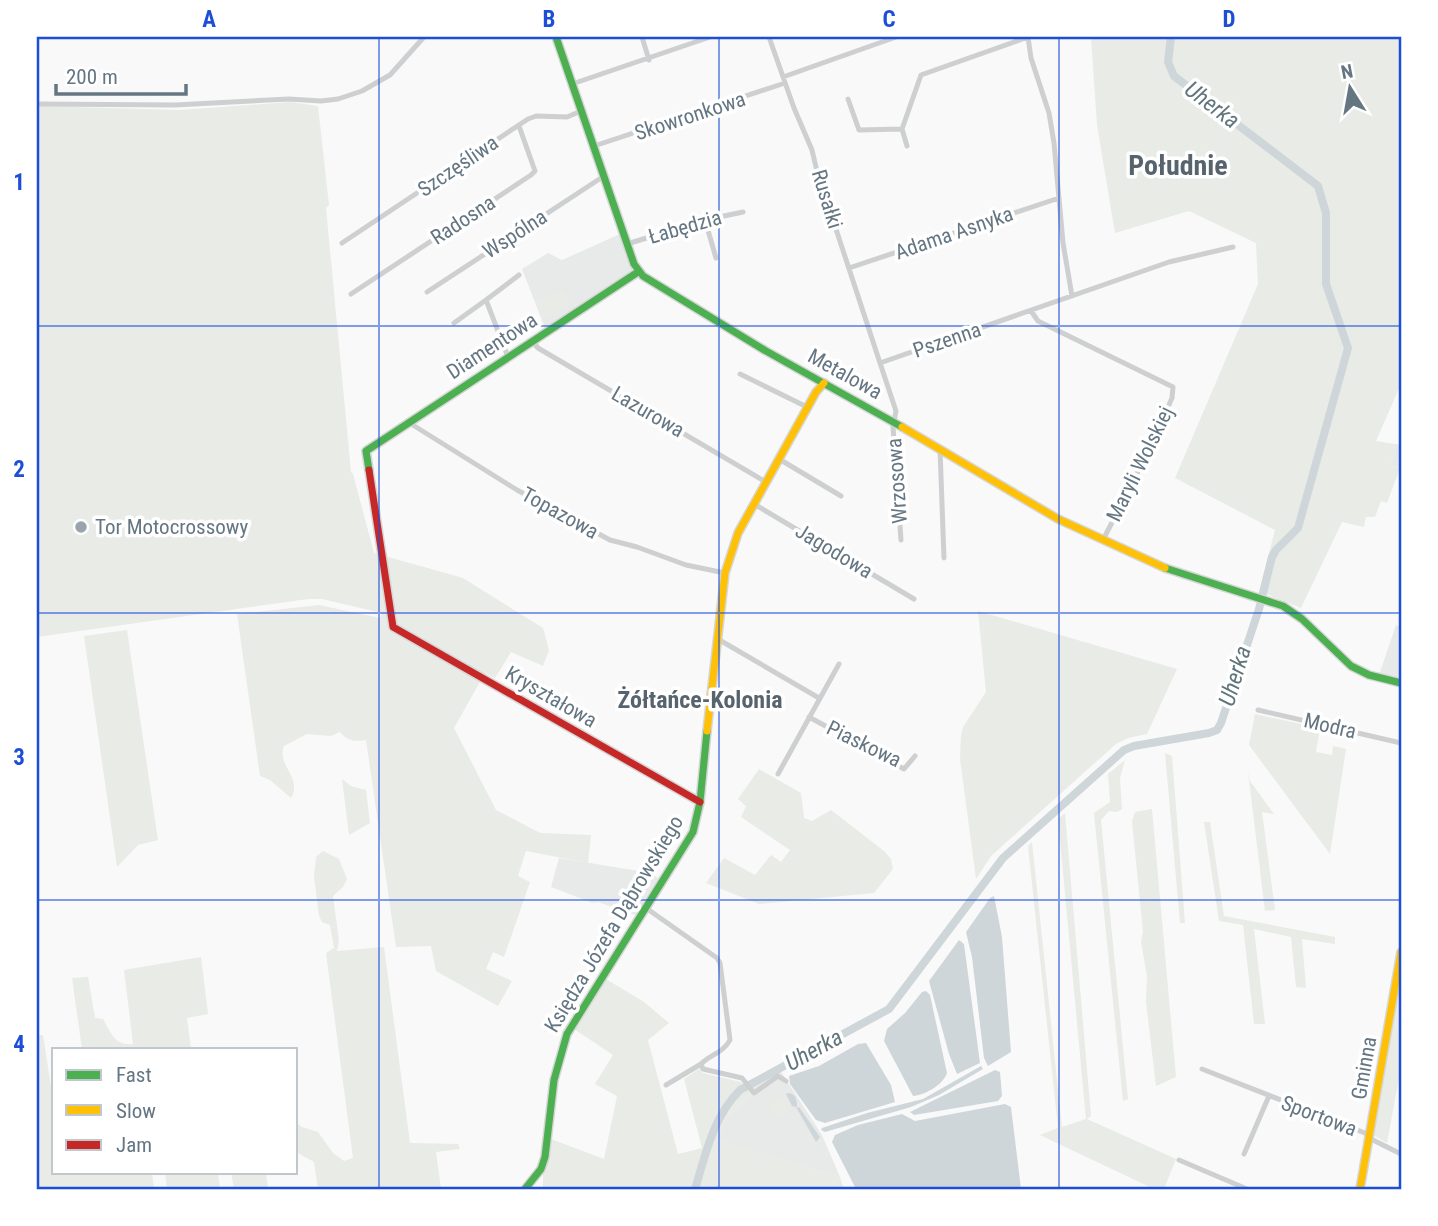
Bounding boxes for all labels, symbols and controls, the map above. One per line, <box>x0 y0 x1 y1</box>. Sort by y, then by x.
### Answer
text: A <box>202 6 216 33</box>
text: B <box>543 6 555 33</box>
text: C <box>882 6 896 33</box>
text: D <box>1223 6 1236 33</box>
scale bar <box>56 52 186 96</box>
north arrow <box>1316 52 1386 122</box>
text: N <box>1339 59 1355 84</box>
text: 200 m <box>66 65 118 89</box>
water label: Uherka <box>1179 76 1245 134</box>
street label: Skowronkowa <box>632 87 748 145</box>
street label: Szczęśliwa <box>413 130 503 202</box>
district label: Południe <box>1128 149 1228 182</box>
street label: Rusałki <box>807 167 847 231</box>
text: 1 <box>13 169 25 196</box>
street label: Radosna <box>426 190 500 250</box>
street label: Adama Asnyka <box>892 202 1016 264</box>
street label: Wspólna <box>478 204 552 264</box>
street label: Łabędzia <box>646 205 724 249</box>
street label: Diamentowa <box>442 308 542 384</box>
street label: Pszenna <box>910 317 984 363</box>
street label: Metalowa <box>804 344 886 404</box>
street label: Lazurowa <box>607 382 689 442</box>
street label: Maryli Wolskiej <box>1102 402 1178 526</box>
street label: Wrzosowa <box>882 437 912 525</box>
text: 2 <box>13 456 25 483</box>
street label: Topazowa <box>517 482 603 544</box>
place label: Tor Motocrossowy <box>95 515 248 539</box>
marker: Tor Motocrossowy <box>73 519 89 535</box>
street label: Jagodowa <box>791 519 877 583</box>
water label: Uherka <box>1213 643 1257 709</box>
street label: Kryształowa <box>501 661 601 733</box>
district label: Żółtańce-Kolonia <box>618 686 783 714</box>
street label: Modra <box>1302 708 1358 744</box>
street label: Piaskowa <box>823 716 905 772</box>
text: 3 <box>13 744 25 771</box>
street label: Księdza Józefa Dąbrowskiego <box>540 811 688 1037</box>
water label: Uherka <box>781 1023 847 1077</box>
text: 4 <box>13 1031 25 1058</box>
street label: Gminna <box>1347 1035 1381 1101</box>
legend <box>52 1048 298 1174</box>
text: Fast <box>116 1063 152 1087</box>
street label: Sportowa <box>1278 1091 1360 1141</box>
text: Slow <box>116 1099 156 1123</box>
text: Jam <box>116 1133 152 1157</box>

